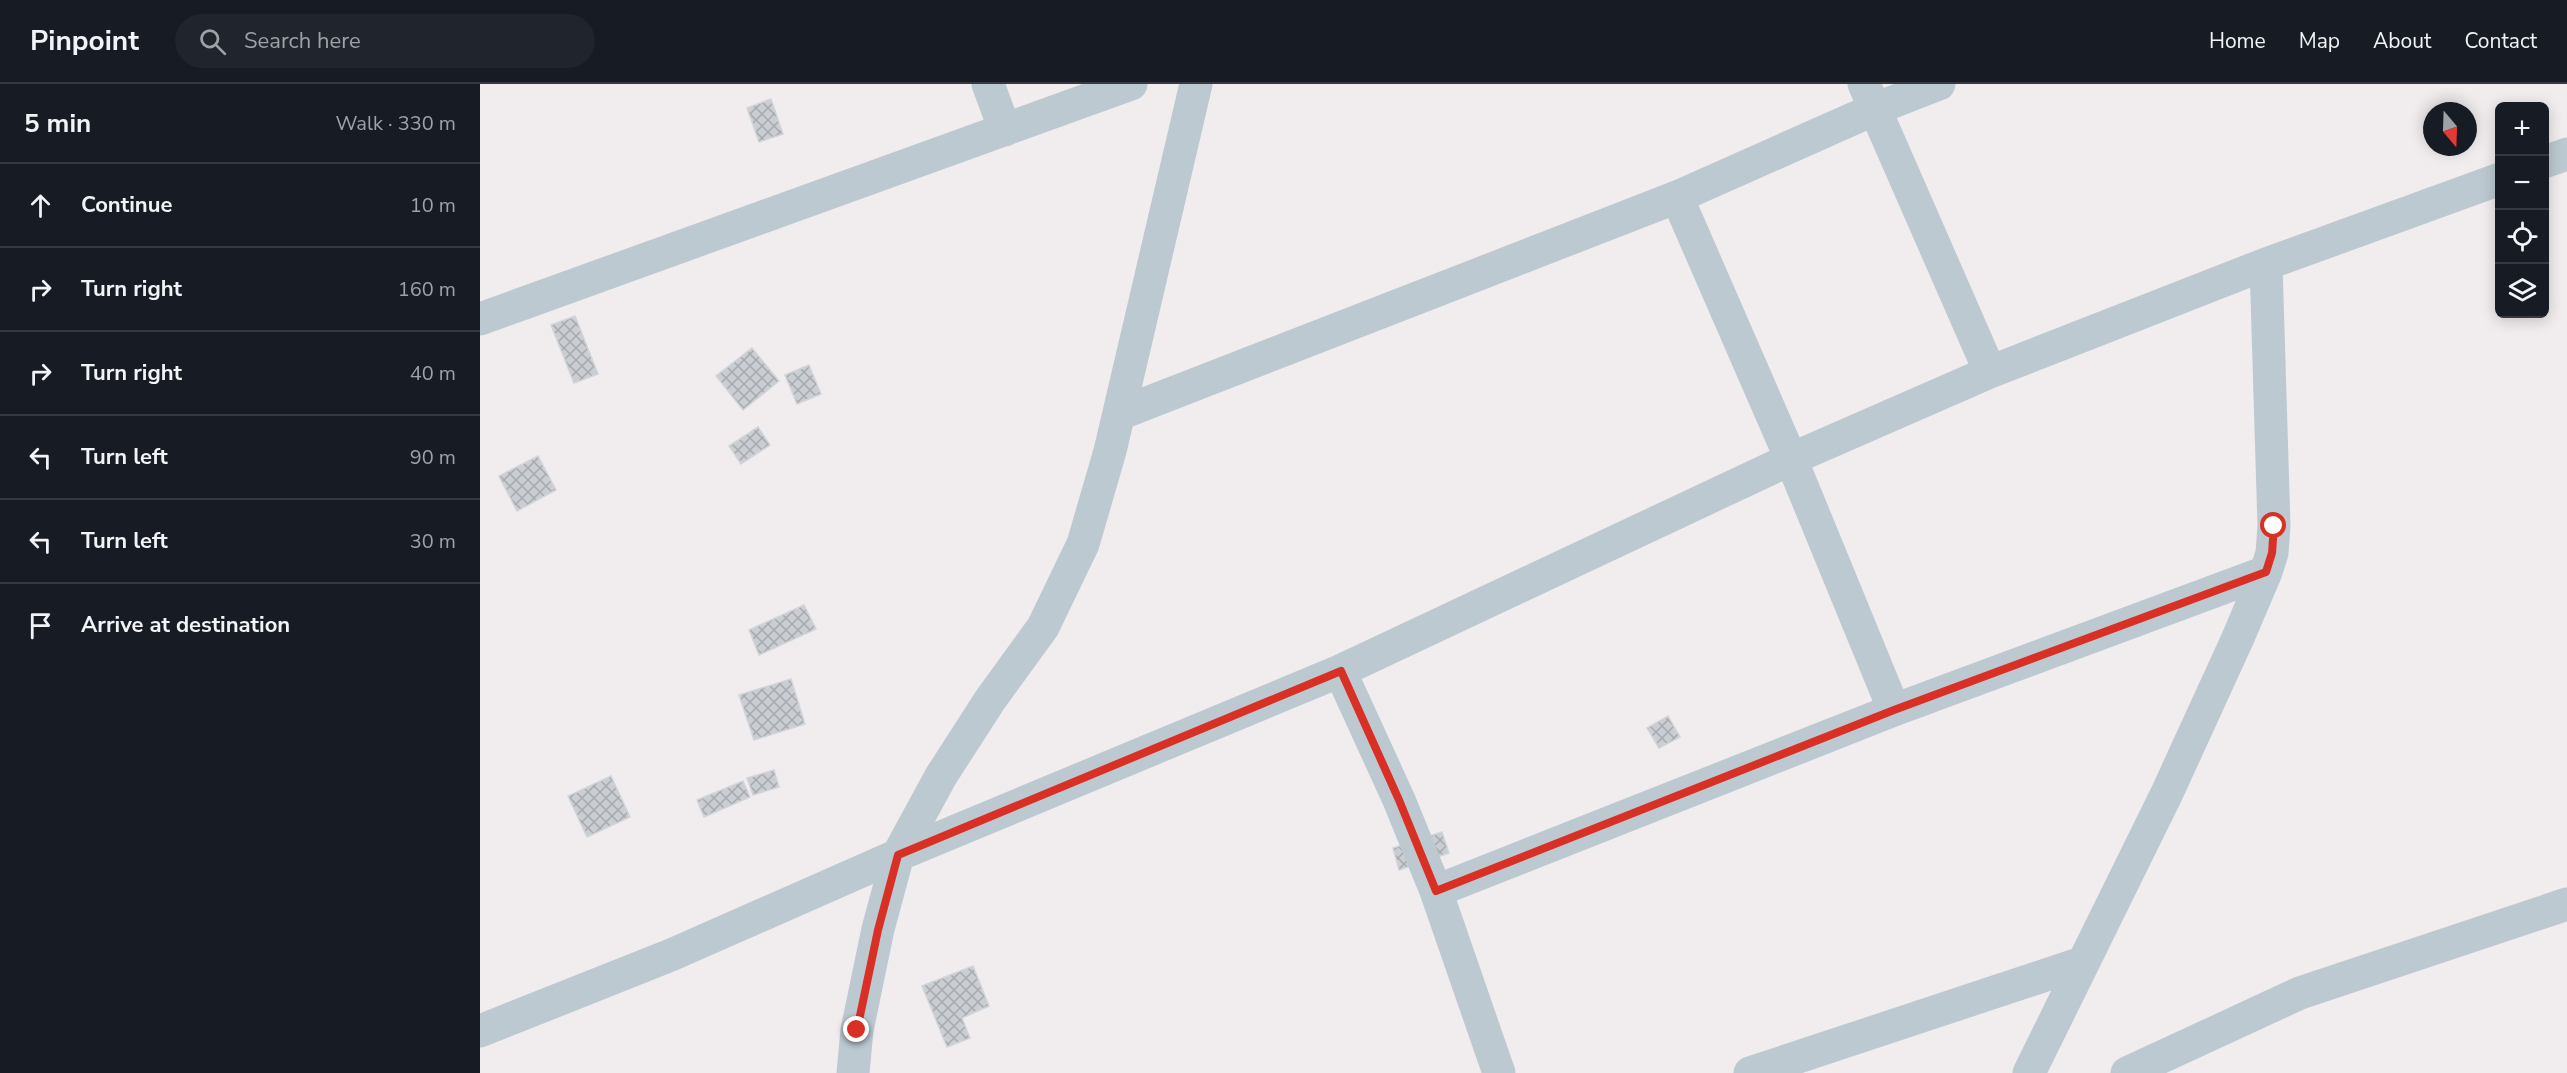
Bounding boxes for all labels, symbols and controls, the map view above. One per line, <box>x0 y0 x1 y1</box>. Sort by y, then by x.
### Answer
search box <box>175 14 595 68</box>
text: Pinpoint <box>30 22 139 60</box>
icon: search <box>196 25 229 58</box>
text: Search here <box>244 26 361 56</box>
text: Home <box>2209 27 2266 55</box>
text: Map <box>2299 27 2340 55</box>
text: About <box>2373 27 2431 55</box>
text: Contact <box>2464 27 2537 55</box>
north arrow <box>2423 102 2477 156</box>
map controls <box>2495 102 2549 318</box>
button: + <box>2495 102 2549 156</box>
text: 5 min <box>24 106 91 141</box>
text: Walk · 330 m <box>336 110 456 137</box>
button: − <box>2495 156 2549 210</box>
icon: ahead <box>24 189 57 222</box>
text: Continue <box>81 190 172 220</box>
text: 10 m <box>410 192 456 219</box>
button: locate <box>2495 210 2549 264</box>
button: layers <box>2495 264 2549 318</box>
icon: right <box>24 273 57 306</box>
text: Turn right <box>81 274 182 304</box>
text: 160 m <box>398 276 456 303</box>
icon: right <box>24 357 57 390</box>
text: Turn right <box>81 358 182 388</box>
text: 40 m <box>410 360 456 387</box>
icon: left <box>24 441 57 474</box>
text: Turn left <box>81 442 168 472</box>
text: 90 m <box>410 444 456 471</box>
route start <box>2260 512 2286 538</box>
icon: left <box>24 525 57 558</box>
text: Turn left <box>81 526 168 556</box>
text: 30 m <box>410 528 456 555</box>
icon: arrive <box>24 609 57 642</box>
text: Arrive at destination <box>81 610 290 640</box>
route end <box>843 1016 869 1042</box>

